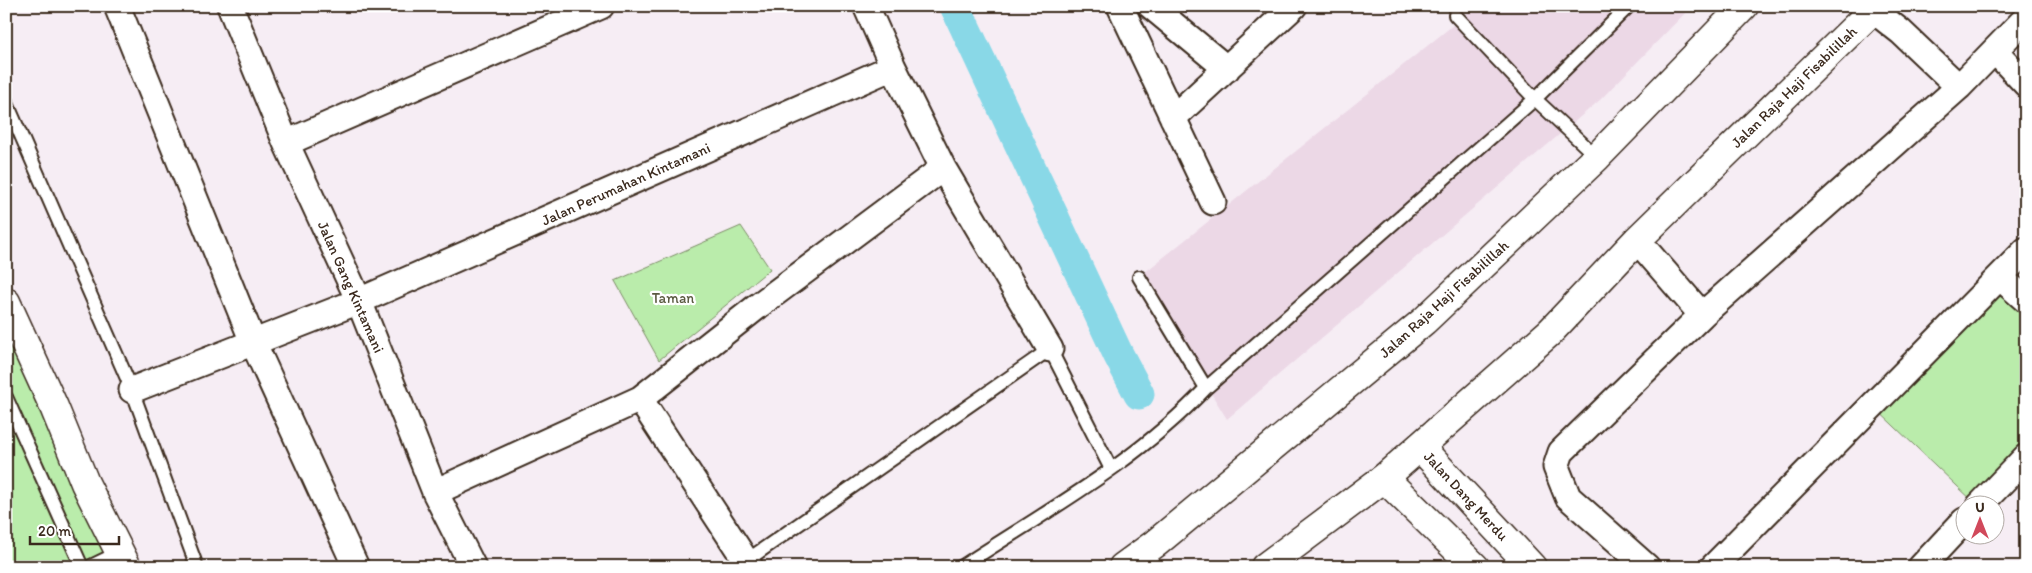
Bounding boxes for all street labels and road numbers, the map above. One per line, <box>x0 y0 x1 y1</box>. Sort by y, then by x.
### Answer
street label: Jalan Raja Haji Fisabilillah <box>1727 22 1861 152</box>
street label: Jalan Perumahan Kintamani <box>539 139 713 229</box>
street label: Jalan Gang Kintamani <box>314 218 388 356</box>
street label: Jalan Raja Haji Fisabilillah <box>1376 236 1512 362</box>
street label: Jalan Dang Merdu <box>1420 448 1512 544</box>

